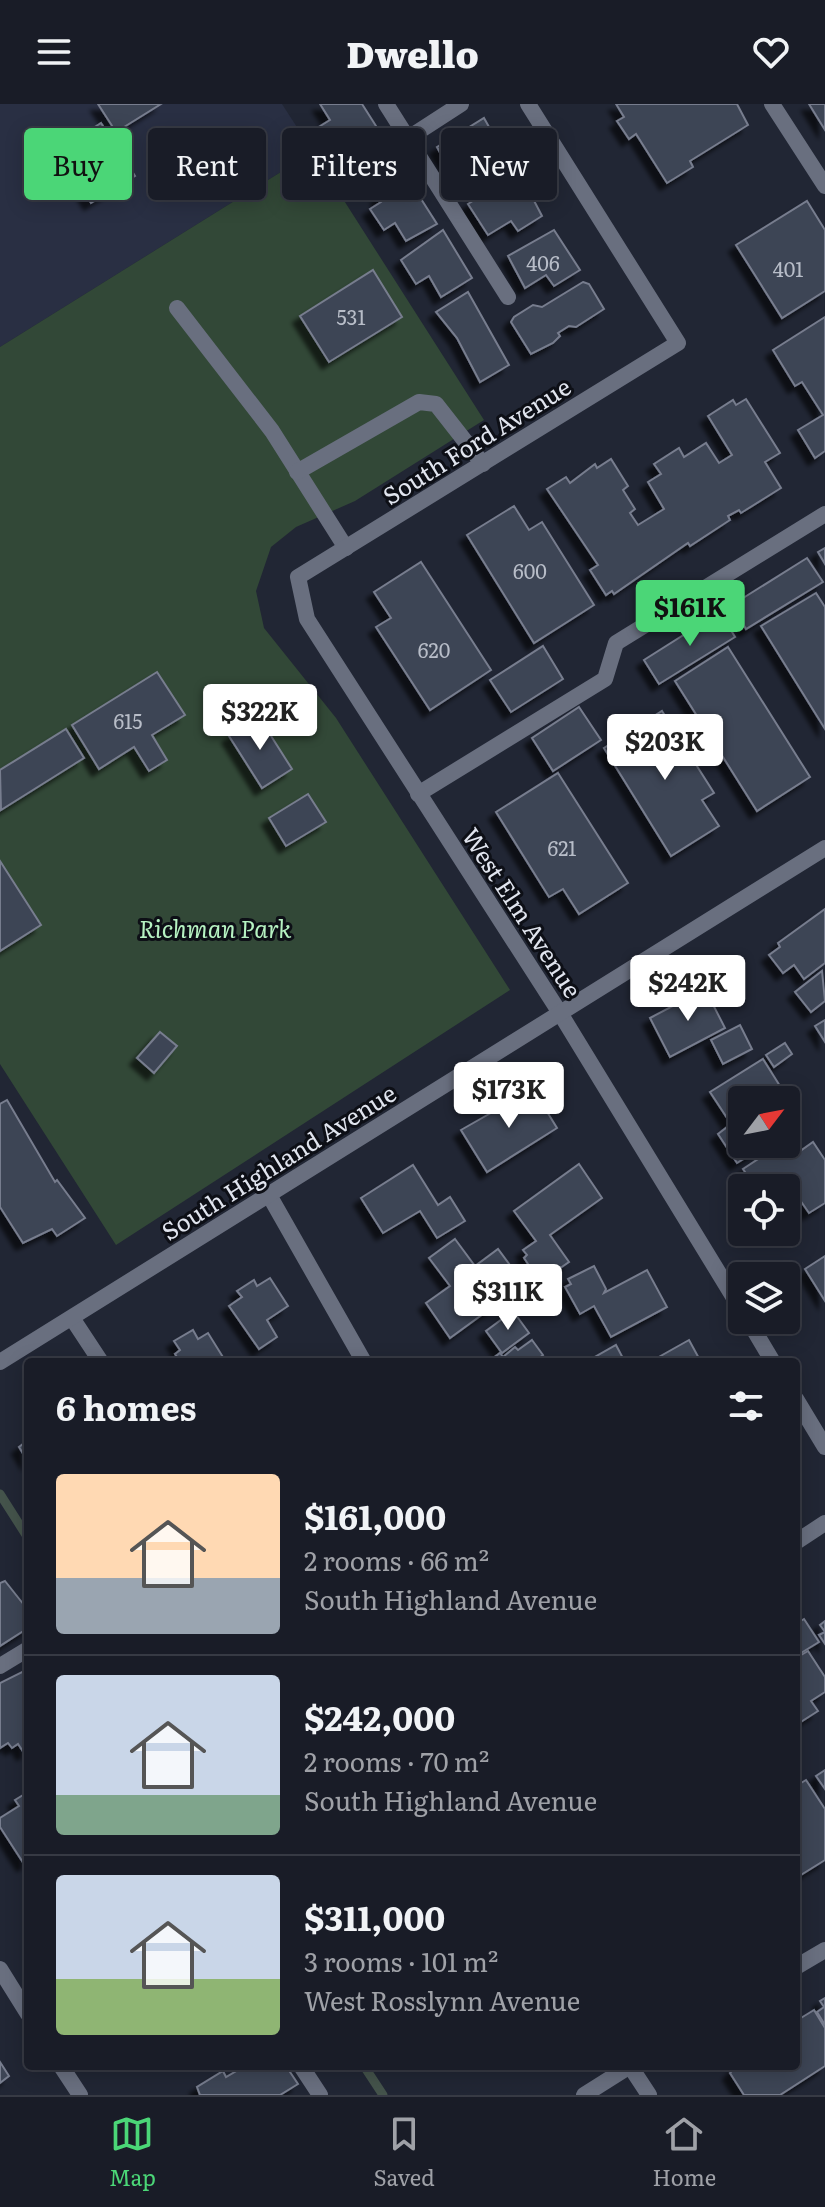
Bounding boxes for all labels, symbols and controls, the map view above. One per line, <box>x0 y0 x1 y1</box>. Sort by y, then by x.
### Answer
text: Dwello <box>346 26 479 79</box>
icon: menu <box>32 30 76 74</box>
icon: heart <box>749 30 793 74</box>
chip: Buy <box>24 128 132 200</box>
chip: Rent <box>148 128 266 200</box>
chip: Filters <box>282 128 425 200</box>
chip: New <box>441 128 557 200</box>
house number: 406 <box>526 247 560 277</box>
house number: 401 <box>773 253 803 283</box>
house number: 531 <box>336 301 366 331</box>
street label: South Ford Avenue <box>375 368 577 512</box>
house number: 600 <box>513 555 547 585</box>
pin: $161K <box>634 580 746 648</box>
text: $161K <box>654 586 726 625</box>
house number: 620 <box>418 634 450 664</box>
pin: $322K <box>204 684 316 752</box>
text: $322K <box>221 690 299 729</box>
house number: 615 <box>113 705 143 735</box>
pin: $203K <box>609 714 721 782</box>
text: $203K <box>625 720 705 759</box>
street label: West Elm Avenue <box>455 820 591 1004</box>
house number: 621 <box>547 832 577 862</box>
park label: Richman Park <box>139 910 292 945</box>
pin: $242K <box>632 955 744 1023</box>
text: $242K <box>648 961 728 1000</box>
pin: $173K <box>453 1062 565 1130</box>
text: $173K <box>472 1068 546 1107</box>
street label: South Highland Avenue <box>154 1074 402 1248</box>
north arrow <box>728 1086 800 1158</box>
map controls <box>728 1086 800 1334</box>
button: locate <box>728 1174 800 1246</box>
button: layers <box>728 1262 800 1334</box>
pin: $311K <box>452 1264 564 1332</box>
text: $311K <box>472 1270 544 1309</box>
text: 6 homes <box>56 1381 196 1431</box>
icon: filters <box>724 1384 768 1428</box>
text: $161,000 <box>304 1490 446 1540</box>
icon: home <box>120 1506 216 1602</box>
text: 2 rooms · 66 m² <box>304 1540 489 1579</box>
text: South Highland Avenue <box>304 1579 597 1618</box>
text: $242,000 <box>304 1691 455 1741</box>
icon: home <box>120 1707 216 1803</box>
text: 2 rooms · 70 m² <box>304 1741 489 1780</box>
text: South Highland Avenue <box>304 1780 597 1819</box>
text: $311,000 <box>304 1891 445 1941</box>
icon: home <box>120 1907 216 2003</box>
text: 3 rooms · 101 m² <box>304 1941 498 1980</box>
text: West Rosslynn Avenue <box>304 1980 580 2019</box>
tab: Map <box>109 2112 156 2193</box>
tab: Saved <box>373 2112 435 2193</box>
tab: Home <box>653 2112 716 2193</box>

